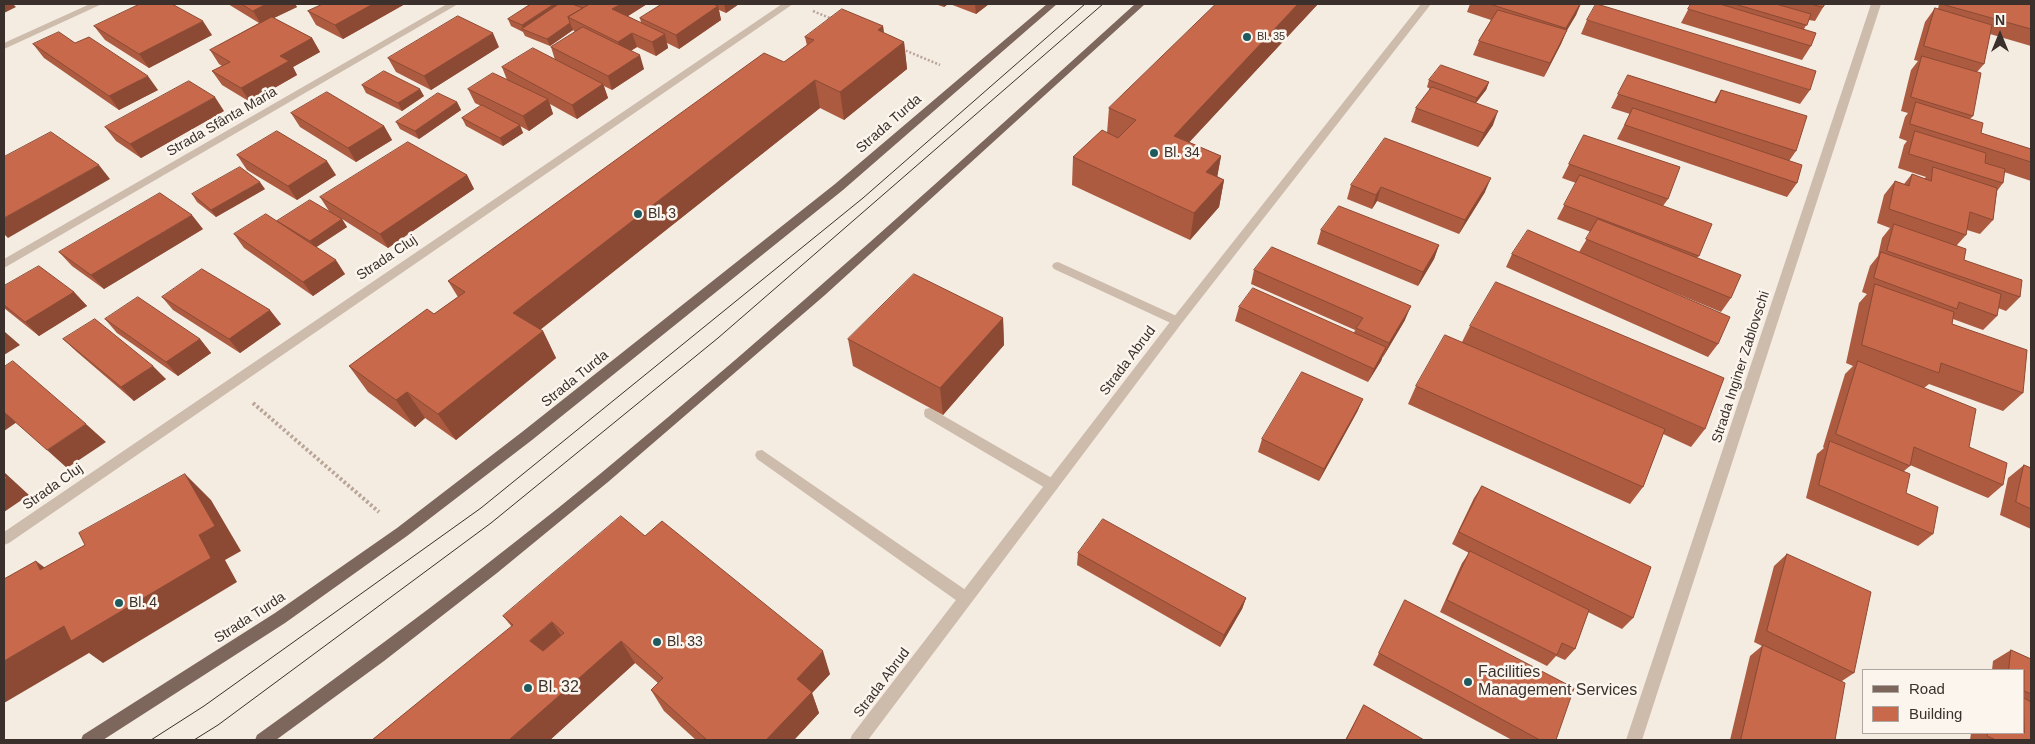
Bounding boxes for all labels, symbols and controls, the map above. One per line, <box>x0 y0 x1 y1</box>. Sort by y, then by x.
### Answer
north arrow <box>1975 10 2025 60</box>
text: N <box>1995 12 2005 28</box>
place label: Bl. 35 <box>1257 30 1285 44</box>
marker: Bl. 35 <box>1241 31 1253 43</box>
street label: Strada Sfânta Maria <box>164 84 280 160</box>
street label: Strada Turda <box>853 91 925 157</box>
place label: Bl. 34 <box>1164 145 1200 161</box>
marker: Bl. 34 <box>1148 147 1160 159</box>
place label: Bl. 3 <box>648 206 676 222</box>
marker: Bl. 3 <box>632 208 644 220</box>
street label: Strada Cluj <box>354 232 420 284</box>
street label: Strada Inginer Zablovschi <box>1708 289 1774 445</box>
street label: Strada Abrud <box>1096 323 1160 399</box>
street label: Strada Turda <box>538 347 612 411</box>
street label: Strada Cluj <box>20 460 86 514</box>
street label: Strada Turda <box>211 589 289 647</box>
place label: Bl. 4 <box>129 595 157 611</box>
marker: Bl. 4 <box>113 597 125 609</box>
place label: Bl. 33 <box>667 634 703 650</box>
marker: Bl. 33 <box>651 636 663 648</box>
street label: Strada Abrud <box>850 645 914 721</box>
place label: Facilities Management Services <box>1478 663 1637 701</box>
legend <box>1862 669 2025 734</box>
marker: Facilities Management Services <box>1462 676 1474 688</box>
place label: Bl. 32 <box>538 678 579 698</box>
text: Road <box>1909 680 1945 697</box>
marker: Bl. 32 <box>522 682 534 694</box>
text: Building <box>1909 705 1962 722</box>

